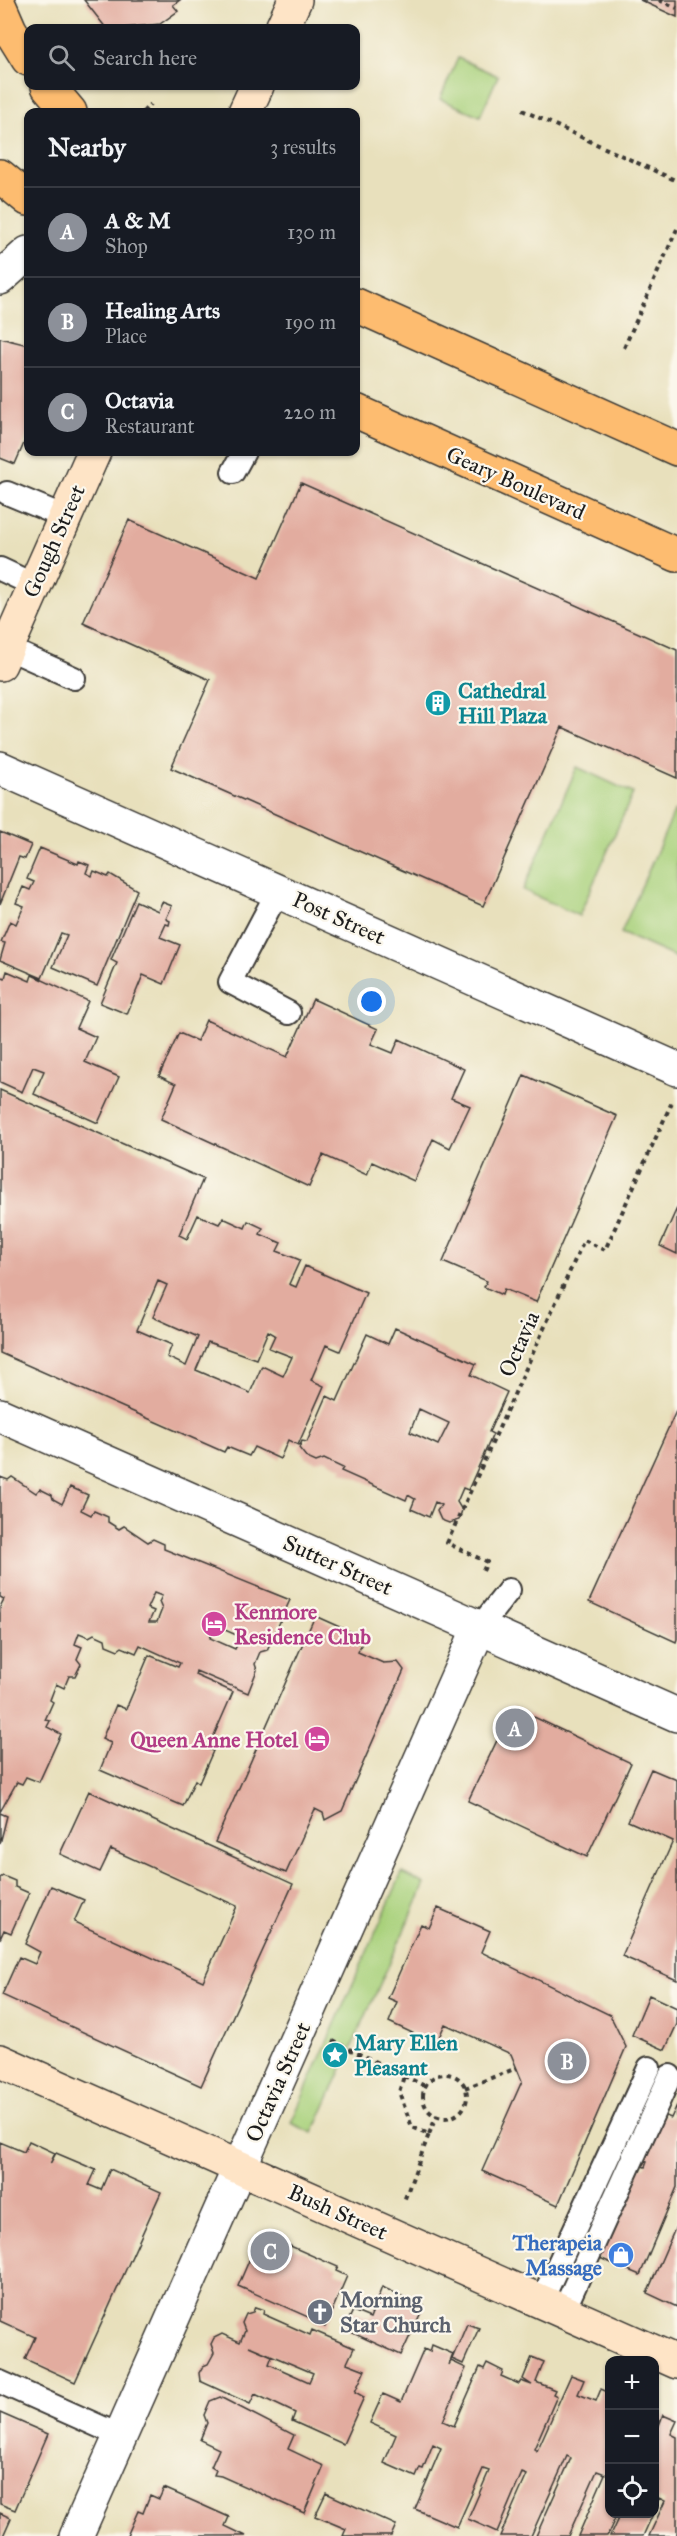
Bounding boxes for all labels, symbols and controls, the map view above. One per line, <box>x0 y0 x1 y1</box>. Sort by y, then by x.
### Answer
search box <box>24 24 360 90</box>
icon: search <box>45 41 78 74</box>
text: Search here <box>93 44 197 71</box>
text: Nearby <box>48 131 126 163</box>
text: 3 results <box>270 135 336 159</box>
text: A & M <box>105 207 171 234</box>
text: A <box>61 220 74 244</box>
text: 130 m <box>287 220 336 244</box>
text: Shop <box>105 234 148 258</box>
text: Healing Arts <box>105 297 220 324</box>
text: B <box>61 310 74 334</box>
text: 190 m <box>285 310 336 334</box>
text: Place <box>105 324 147 348</box>
text: Octavia <box>105 387 174 414</box>
text: C <box>61 400 74 424</box>
text: 220 m <box>284 400 336 424</box>
text: Restaurant <box>105 414 195 438</box>
street label: Geary Boulevard <box>442 440 590 526</box>
street label: Gough Street <box>17 480 91 602</box>
place label: Cathedral Hill Plaza <box>458 677 548 729</box>
building icon: Cathedral Hill Plaza <box>423 688 453 718</box>
street label: Post Street <box>289 886 390 950</box>
your location <box>357 987 386 1016</box>
street label: Octavia <box>493 1306 546 1381</box>
street label: Sutter Street <box>279 1529 397 1601</box>
place label: Kenmore Residence Club <box>234 1598 371 1650</box>
hotel icon: Kenmore Residence Club <box>199 1609 229 1639</box>
pin: A <box>496 1706 534 1750</box>
hotel icon: Queen Anne Hotel <box>302 1724 332 1754</box>
place label: Queen Anne Hotel <box>130 1726 299 1753</box>
street label: Octavia Street <box>240 2018 317 2146</box>
place label: Mary Ellen Pleasant <box>354 2029 458 2081</box>
pin: B <box>548 2038 586 2084</box>
place icon: Mary Ellen Pleasant <box>320 2040 350 2070</box>
street label: Bush Street <box>284 2178 392 2246</box>
pin: C <box>250 2228 290 2274</box>
place label: Therapeia Massage <box>512 2229 603 2281</box>
shop icon: Therapeia Massage <box>606 2240 636 2270</box>
place label: Morning Star Church <box>340 2286 452 2338</box>
church icon: Morning Star Church <box>305 2297 335 2327</box>
map controls <box>605 2356 659 2518</box>
button: + <box>605 2356 659 2410</box>
button: − <box>605 2410 659 2464</box>
button: locate <box>605 2464 659 2518</box>

